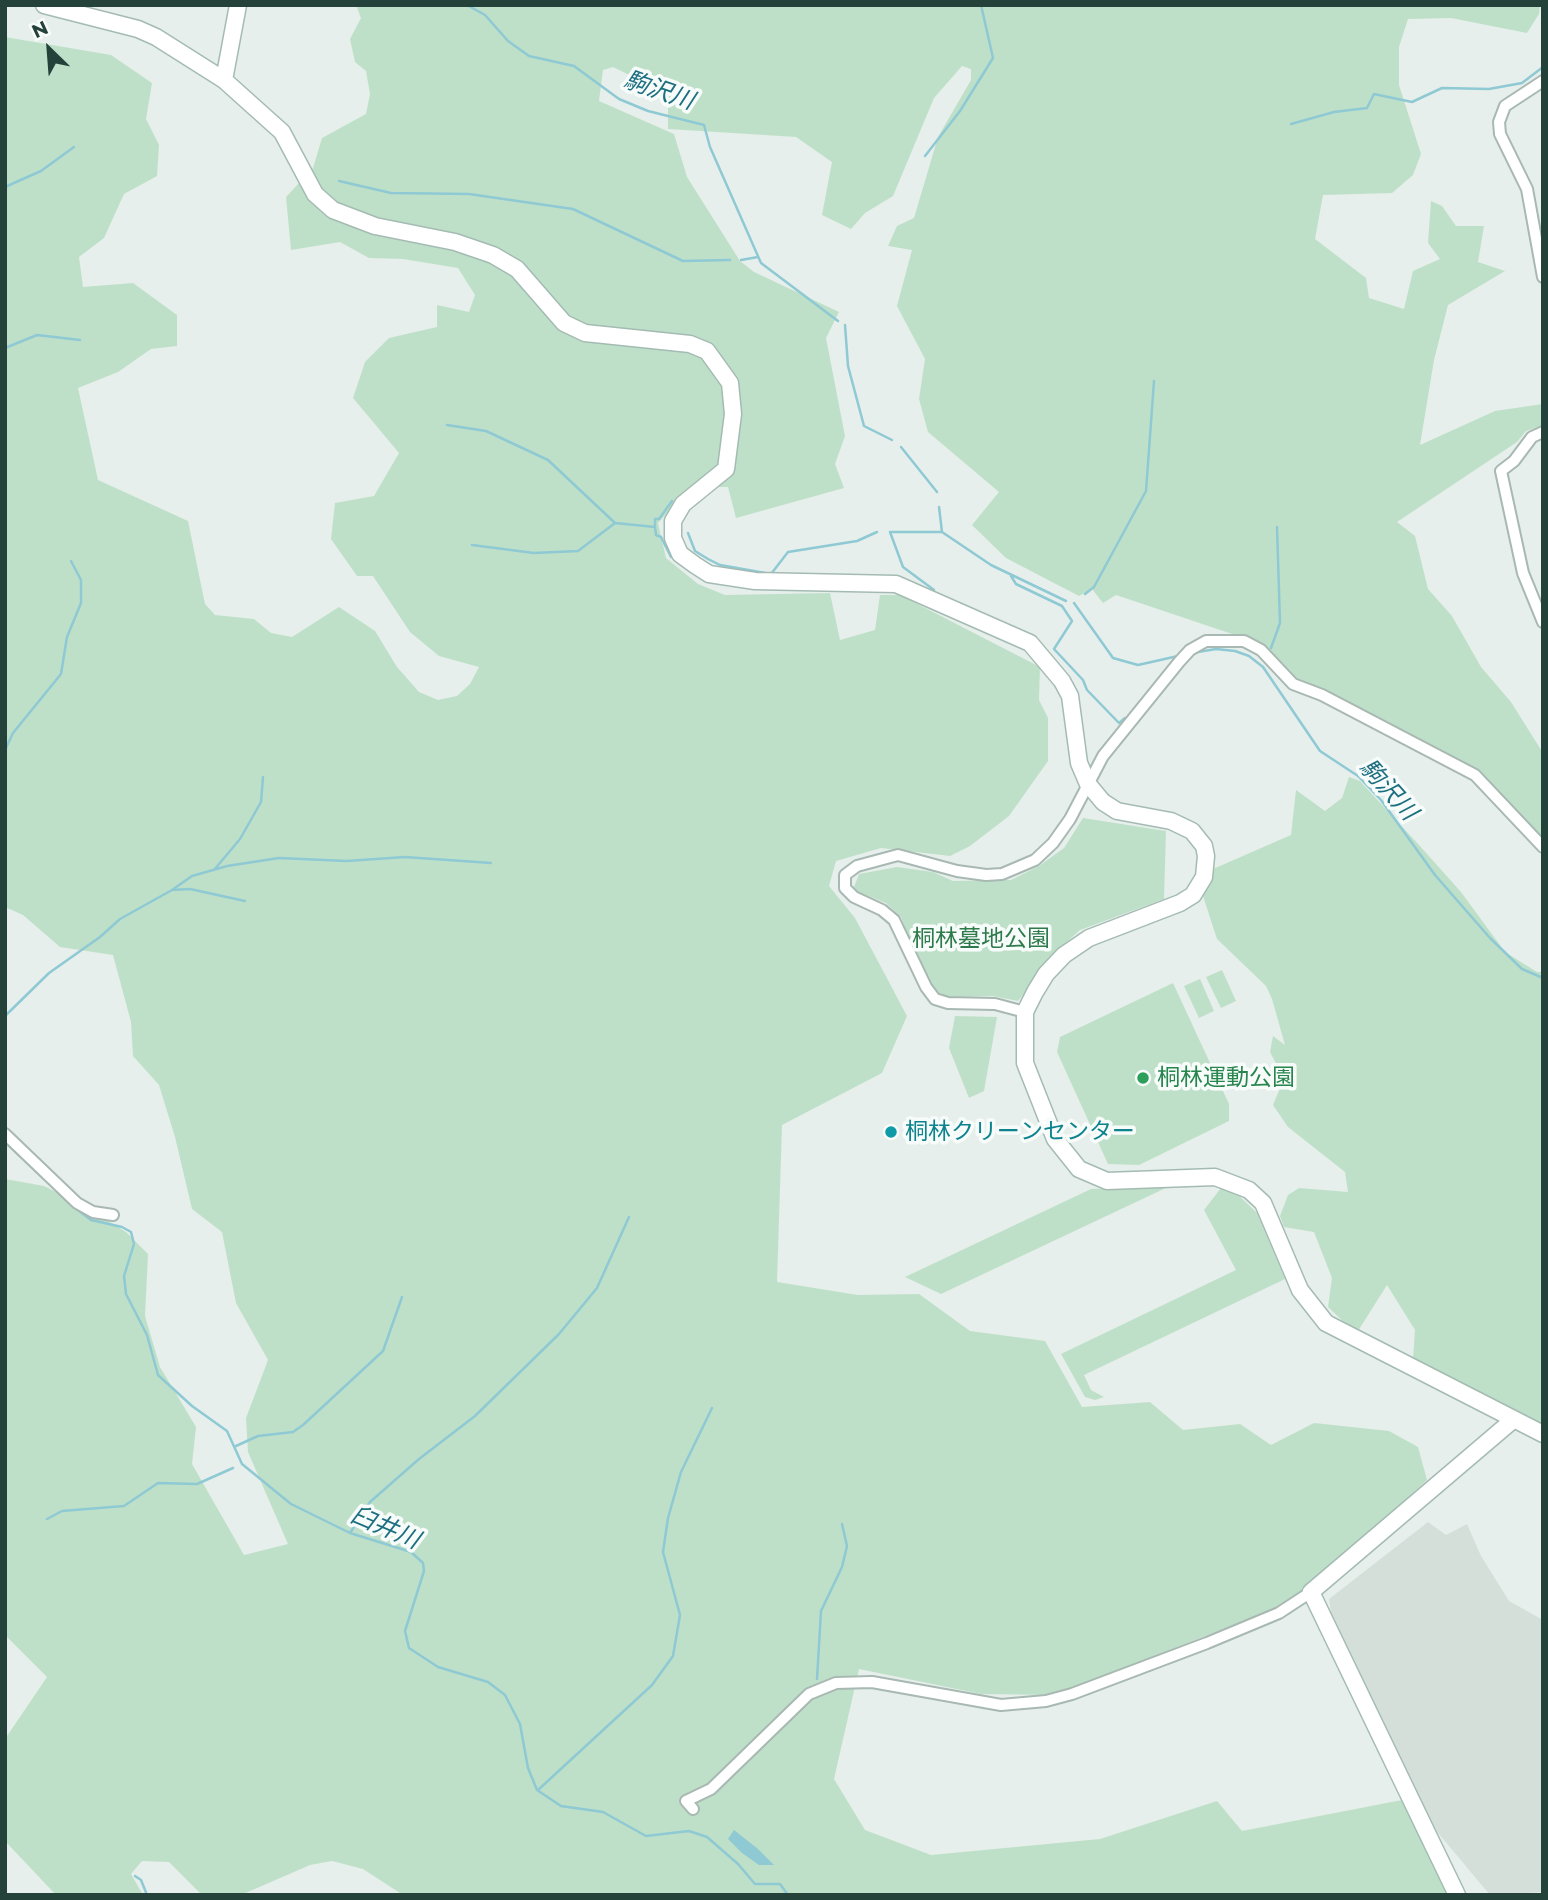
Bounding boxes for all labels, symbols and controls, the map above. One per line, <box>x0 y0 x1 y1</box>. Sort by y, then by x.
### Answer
north arrow <box>14 14 84 84</box>
text: N <box>28 16 52 43</box>
water label: 駒沢川 <box>620 66 698 116</box>
water label: 駒沢川 <box>1353 754 1423 826</box>
park label: 桐林墓地公園 <box>912 925 1050 953</box>
place label: 桐林運動公園 <box>1157 1064 1295 1092</box>
marker: 桐林運動公園 <box>1135 1070 1151 1086</box>
place label: 桐林クリーンセンター <box>905 1118 1135 1146</box>
marker: 桐林クリーンセンター <box>883 1124 899 1140</box>
water label: 臼井川 <box>346 1501 424 1555</box>

